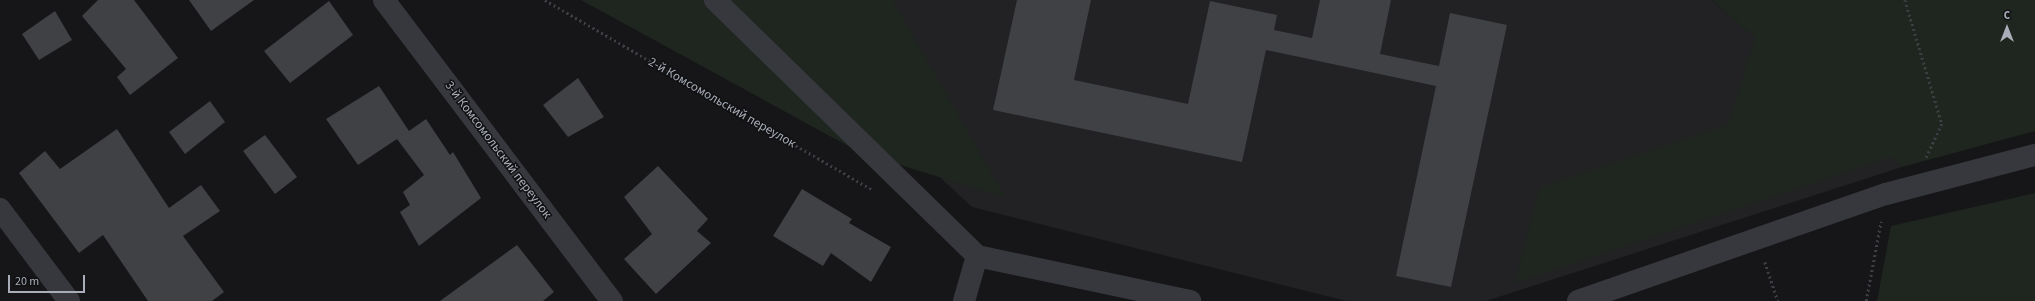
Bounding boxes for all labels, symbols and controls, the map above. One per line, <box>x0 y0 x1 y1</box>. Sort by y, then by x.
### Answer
north arrow <box>1987 8 2027 48</box>
text: С <box>2004 8 2010 23</box>
street label: 2-й Комсомольский переулок <box>645 54 799 152</box>
street label: 3-й Комсомольский переулок <box>441 78 555 222</box>
scale bar <box>10 267 87 293</box>
text: 20 m <box>15 273 39 290</box>

